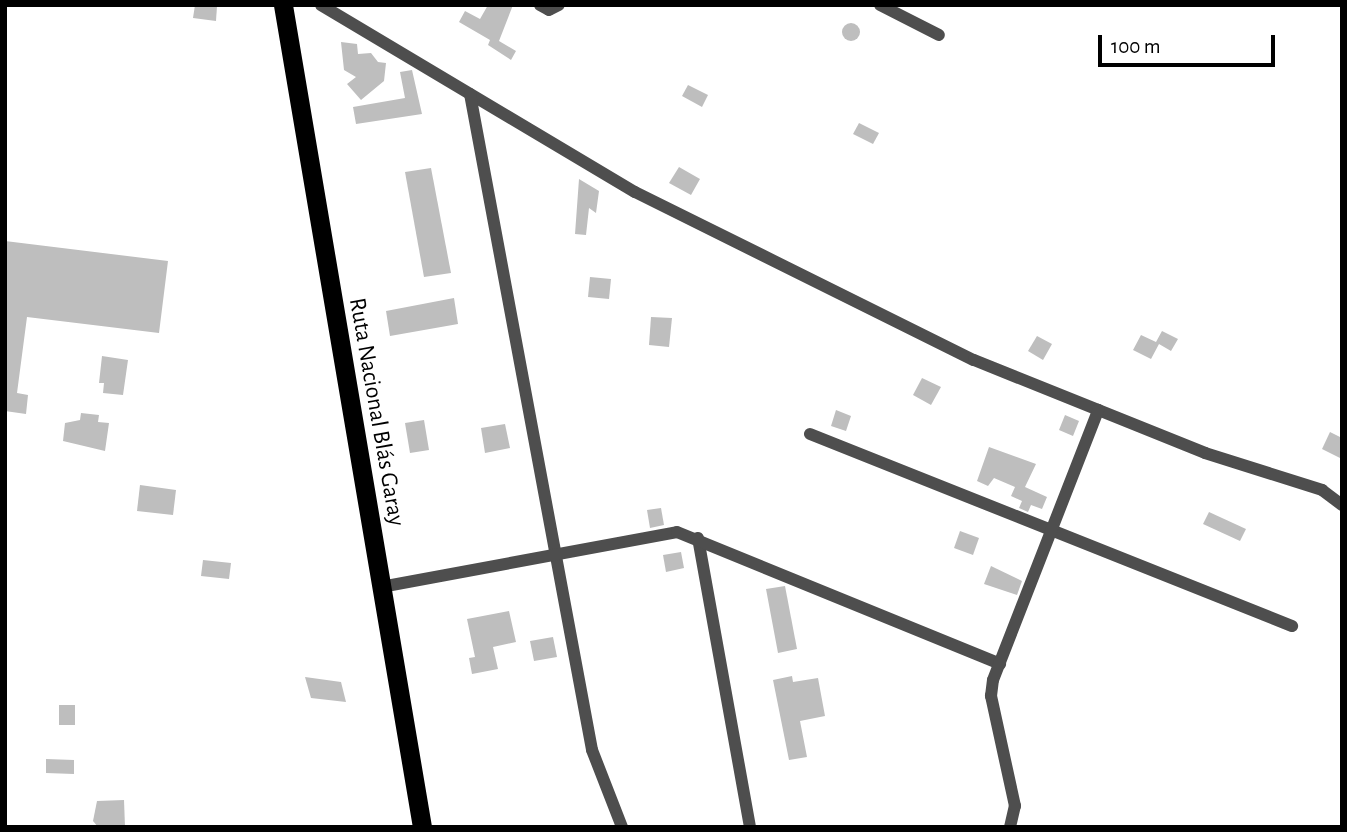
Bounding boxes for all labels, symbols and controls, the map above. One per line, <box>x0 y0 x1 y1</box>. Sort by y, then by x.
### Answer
scale bar <box>1102 21 1279 65</box>
text: 100 m <box>1111 36 1161 57</box>
street label: Ruta Nacional Blás Garay <box>342 296 410 528</box>

